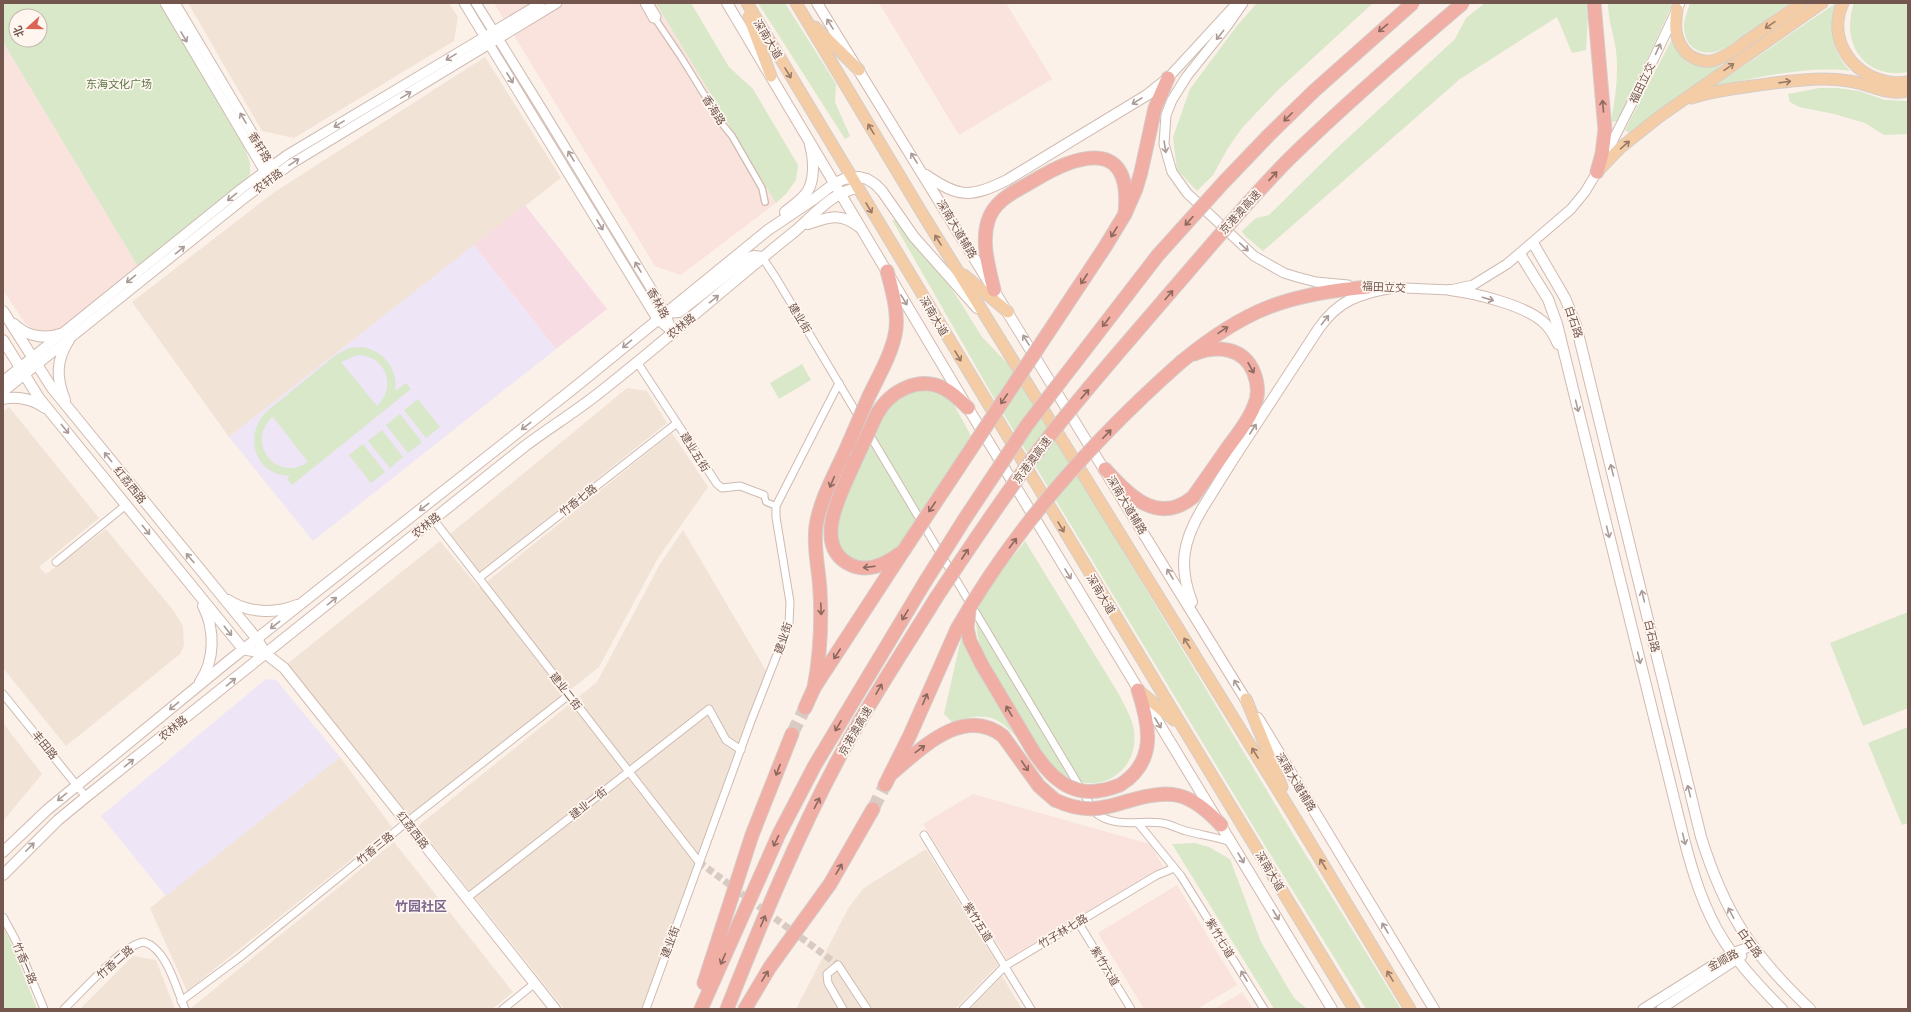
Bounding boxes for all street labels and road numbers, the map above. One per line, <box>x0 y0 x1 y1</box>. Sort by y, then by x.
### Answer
street label: 深南大道 <box>752 17 785 61</box>
street label: 福田立交 <box>1626 60 1657 105</box>
street label: 香海路 <box>700 92 729 127</box>
street label: 香轩路 <box>246 129 274 164</box>
street label: 农轩路 <box>251 166 285 196</box>
street label: 京港澳高速 <box>1216 187 1263 236</box>
street label: 深南大道辅路 <box>935 197 980 260</box>
street label: 福田立交 <box>1362 279 1406 294</box>
street label: 香林路 <box>645 285 672 320</box>
street label: 深南大道 <box>918 294 951 338</box>
street label: 建业街 <box>786 300 814 335</box>
street label: 白石路 <box>1563 304 1586 340</box>
street label: 农林路 <box>664 310 698 341</box>
street label: 建业五街 <box>678 430 713 474</box>
street label: 京港澳高速 <box>1010 434 1053 486</box>
street label: 红荔西路 <box>111 463 149 506</box>
street label: 深南大道辅路 <box>1105 473 1150 536</box>
street label: 竹香七路 <box>556 481 599 518</box>
street label: 农林路 <box>409 509 443 540</box>
street label: 深南大道 <box>1085 572 1118 616</box>
street label: 白石路 <box>1642 618 1663 653</box>
street label: 建业街 <box>771 620 794 656</box>
street label: 建业二街 <box>548 669 585 712</box>
street label: 京港澳高速 <box>835 704 874 758</box>
street label: 农林路 <box>156 712 190 743</box>
street label: 丰田路 <box>30 728 61 762</box>
street label: 深南大道辅路 <box>1274 750 1319 813</box>
street label: 建业一街 <box>566 784 609 821</box>
street label: 红荔西路 <box>395 808 432 851</box>
street label: 竹香三路 <box>353 829 396 867</box>
street label: 深南大道 <box>1254 849 1287 893</box>
street label: 紫竹五道 <box>961 900 996 944</box>
street label: 竹子林七路 <box>1036 911 1090 950</box>
street label: 紫竹七道 <box>1204 916 1237 960</box>
street label: 建业街 <box>658 924 681 960</box>
street label: 白石路 <box>1736 925 1765 960</box>
street label: 竹香一路 <box>11 940 40 986</box>
street label: 竹香二路 <box>94 942 136 981</box>
street label: 紫竹六道 <box>1089 944 1122 988</box>
street label: 金顺路 <box>1705 946 1740 973</box>

